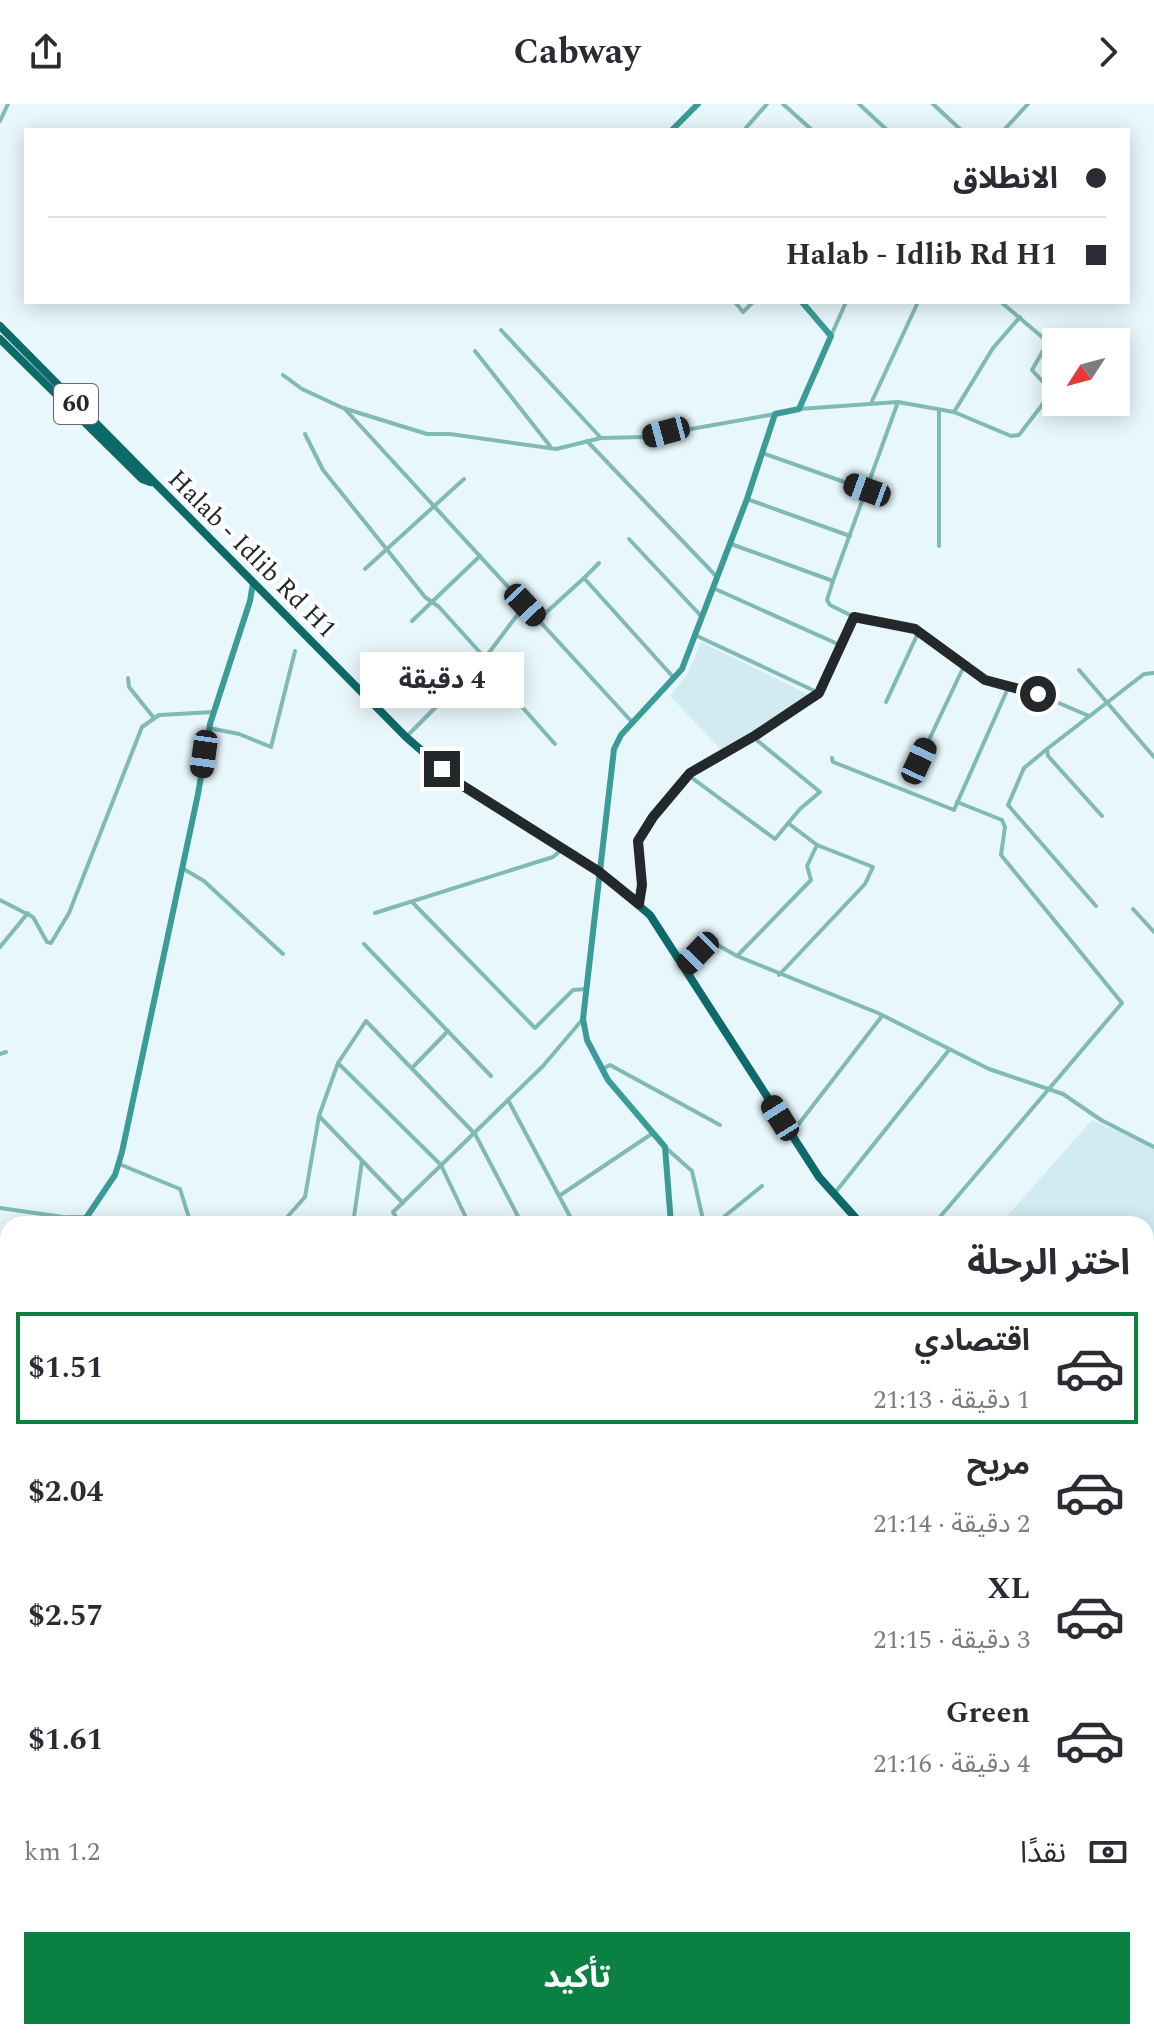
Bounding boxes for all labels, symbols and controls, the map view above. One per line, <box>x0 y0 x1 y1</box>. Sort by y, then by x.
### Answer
text: Cabway <box>514 25 640 80</box>
icon: share <box>24 30 68 74</box>
icon: forward <box>1086 30 1130 74</box>
text: الانطلاق <box>953 156 1058 202</box>
text: Halab - Idlib Rd H1 <box>786 232 1058 278</box>
north arrow <box>1042 328 1130 416</box>
map controls <box>1042 328 1130 416</box>
road number: 60 <box>54 384 98 424</box>
car <box>640 414 692 450</box>
street label: Halab - Idlib Rd H1 <box>158 460 346 648</box>
car <box>840 471 894 509</box>
car <box>500 579 550 631</box>
callout: 4 دقيقة <box>360 653 524 709</box>
text: 4 دقيقة <box>399 660 485 700</box>
route start <box>1020 676 1056 712</box>
car <box>189 729 219 779</box>
car <box>898 734 940 788</box>
route end <box>424 751 460 787</box>
car <box>673 927 723 979</box>
car <box>757 1091 803 1145</box>
text: اختر الرحلة <box>967 1236 1130 1291</box>
text: اقتصادي <box>915 1318 1030 1364</box>
icon: car <box>1054 1332 1126 1404</box>
text: $1.51 <box>28 1345 103 1391</box>
text: 1 دقيقة · 21:13 <box>873 1380 1030 1420</box>
text: مريح <box>967 1442 1030 1488</box>
icon: car <box>1054 1456 1126 1528</box>
text: $2.04 <box>28 1469 103 1515</box>
text: 2 دقيقة · 21:14 <box>873 1504 1030 1544</box>
text: XL <box>987 1566 1030 1612</box>
icon: car <box>1054 1580 1126 1652</box>
text: $2.57 <box>28 1593 103 1639</box>
text: 3 دقيقة · 21:15 <box>873 1620 1030 1660</box>
text: Green <box>946 1690 1030 1736</box>
icon: car <box>1054 1704 1126 1776</box>
text: $1.61 <box>28 1717 103 1763</box>
text: 4 دقيقة · 21:16 <box>873 1744 1030 1784</box>
text: نقدًا <box>1020 1830 1066 1876</box>
icon: cash <box>1086 1830 1130 1874</box>
text: 1.2 km <box>24 1832 100 1872</box>
button: تأكيد <box>24 1932 1130 2024</box>

